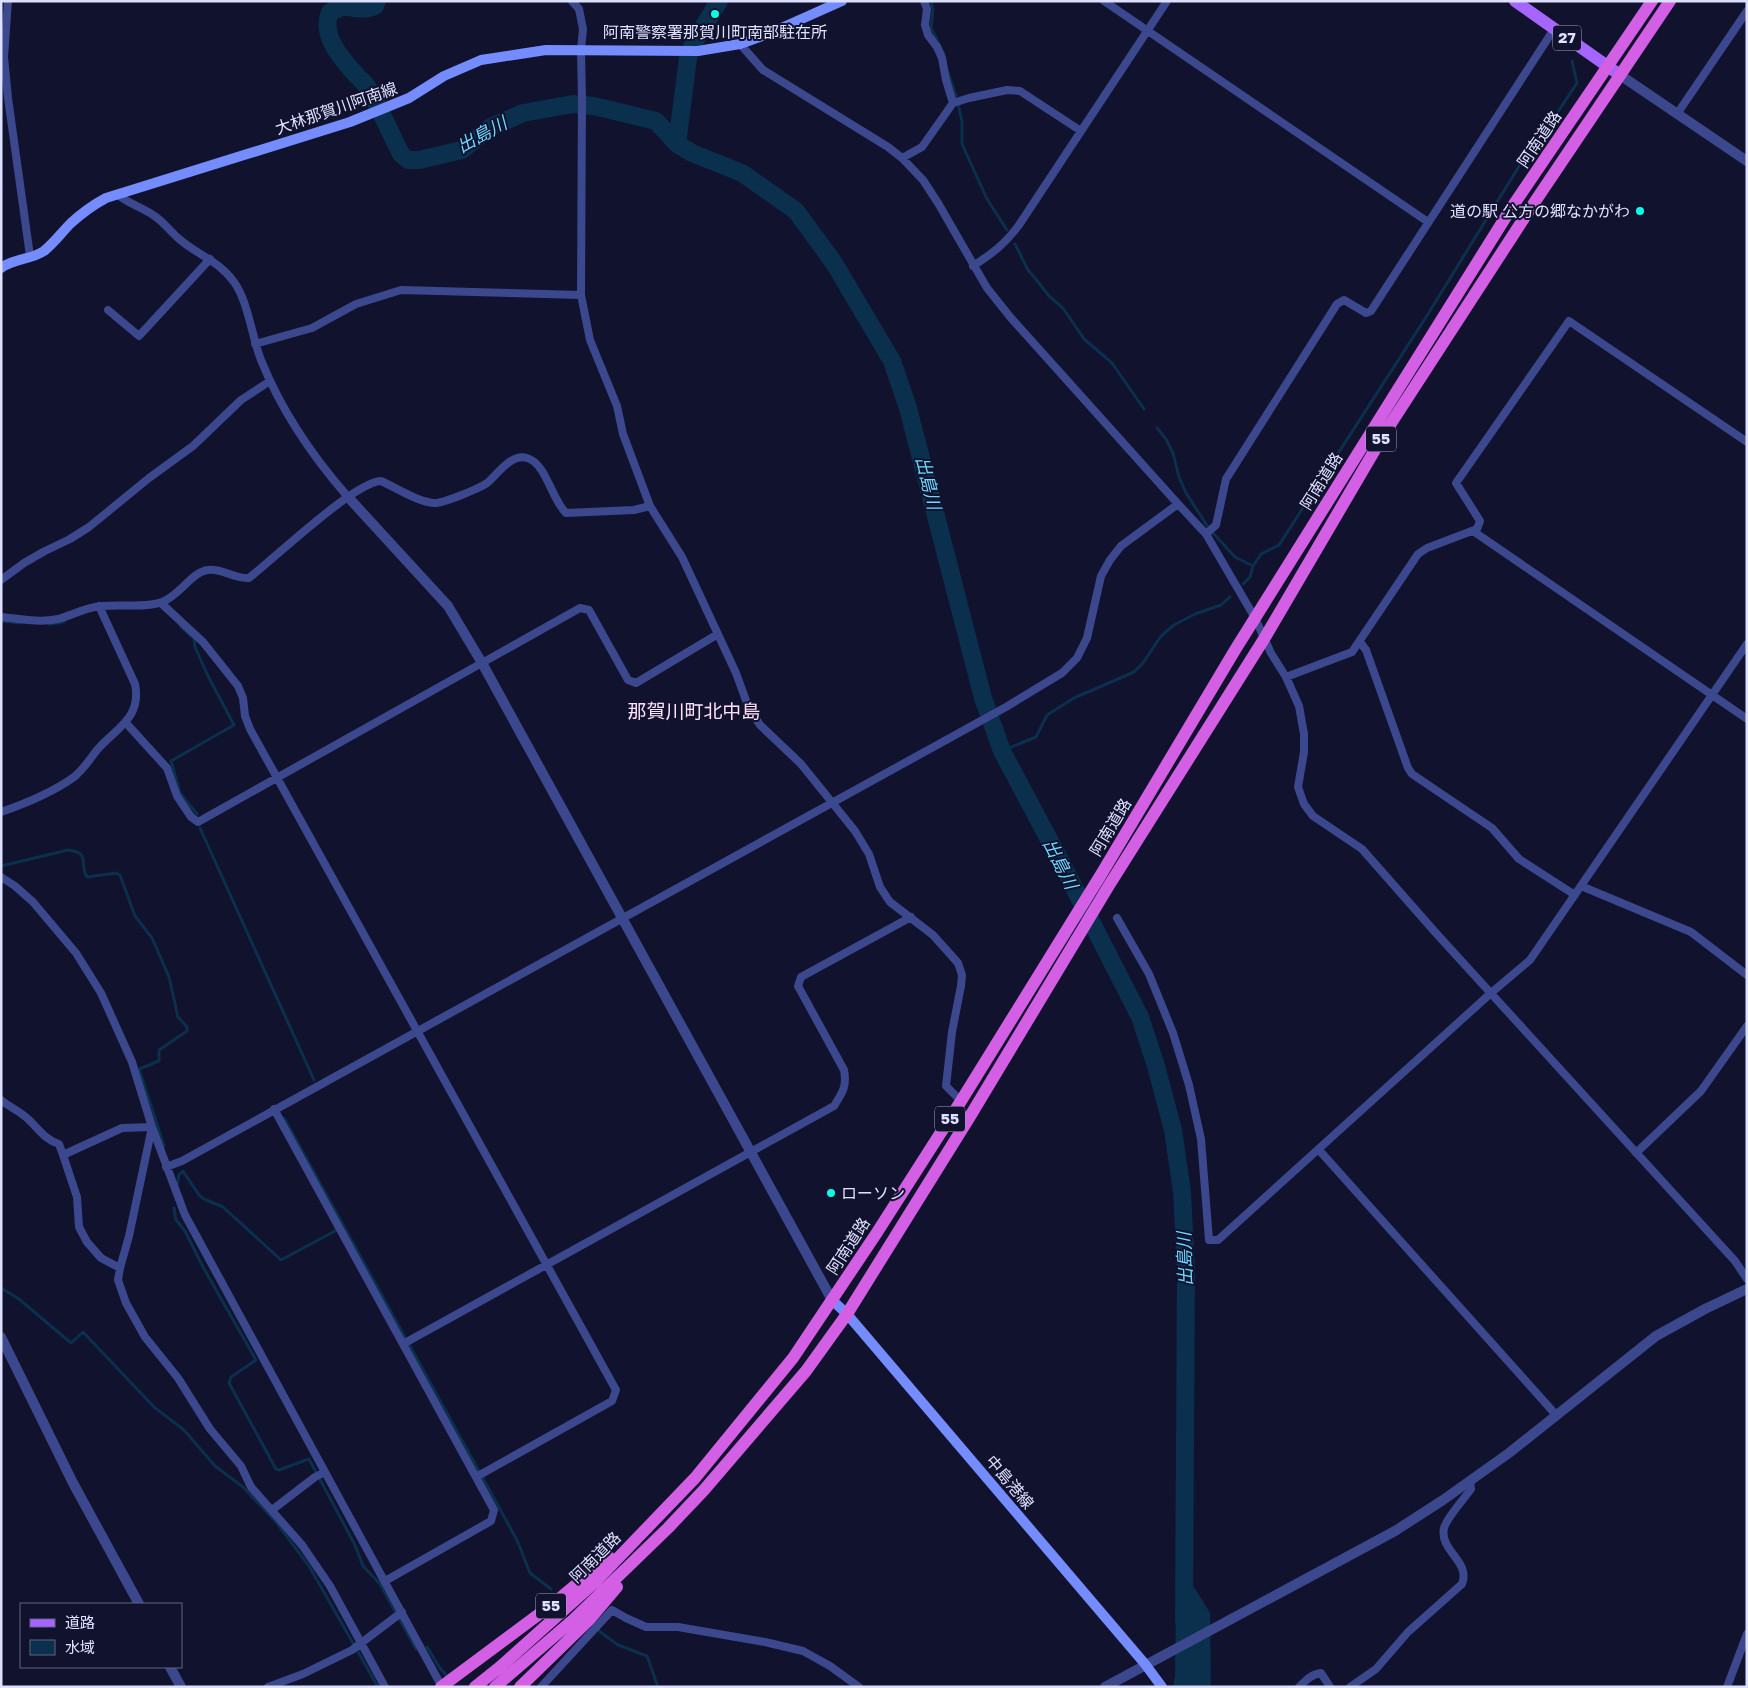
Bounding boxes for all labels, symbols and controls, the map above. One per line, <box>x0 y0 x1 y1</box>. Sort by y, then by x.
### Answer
marker: 阿南警察署那賀川町南部駐在所 <box>709 8 721 20</box>
place label: 阿南警察署那賀川町南部駐在所 <box>603 22 827 42</box>
road number: 27 <box>1553 26 1581 50</box>
street label: 大林那賀川阿南線 <box>272 78 400 138</box>
street label: 阿南道路 <box>1513 107 1565 171</box>
water label: 出島川 <box>453 110 512 157</box>
place label: 道の駅 公方の郷なかがわ <box>1450 201 1630 221</box>
marker: 道の駅 公方の郷なかがわ <box>1634 205 1646 217</box>
road number: 55 <box>1366 426 1396 452</box>
street label: 阿南道路 <box>1296 449 1346 513</box>
water label: 出島川 <box>912 454 947 514</box>
district label: 那賀川町北中島 <box>627 699 761 722</box>
street label: 阿南道路 <box>1085 794 1135 860</box>
water label: 出島川 <box>1039 834 1084 894</box>
road number: 55 <box>935 1106 965 1132</box>
place label: ローソン <box>841 1183 905 1203</box>
marker: ローソン <box>825 1187 837 1199</box>
street label: 阿南道路 <box>822 1214 874 1278</box>
water label: 出島川 <box>1172 1230 1196 1286</box>
street label: 中島港線 <box>982 1451 1038 1513</box>
street label: 阿南道路 <box>565 1527 625 1587</box>
road number: 55 <box>536 1594 566 1618</box>
legend <box>20 1603 182 1668</box>
text: 道路 <box>65 1613 95 1631</box>
text: 水域 <box>65 1638 95 1656</box>

